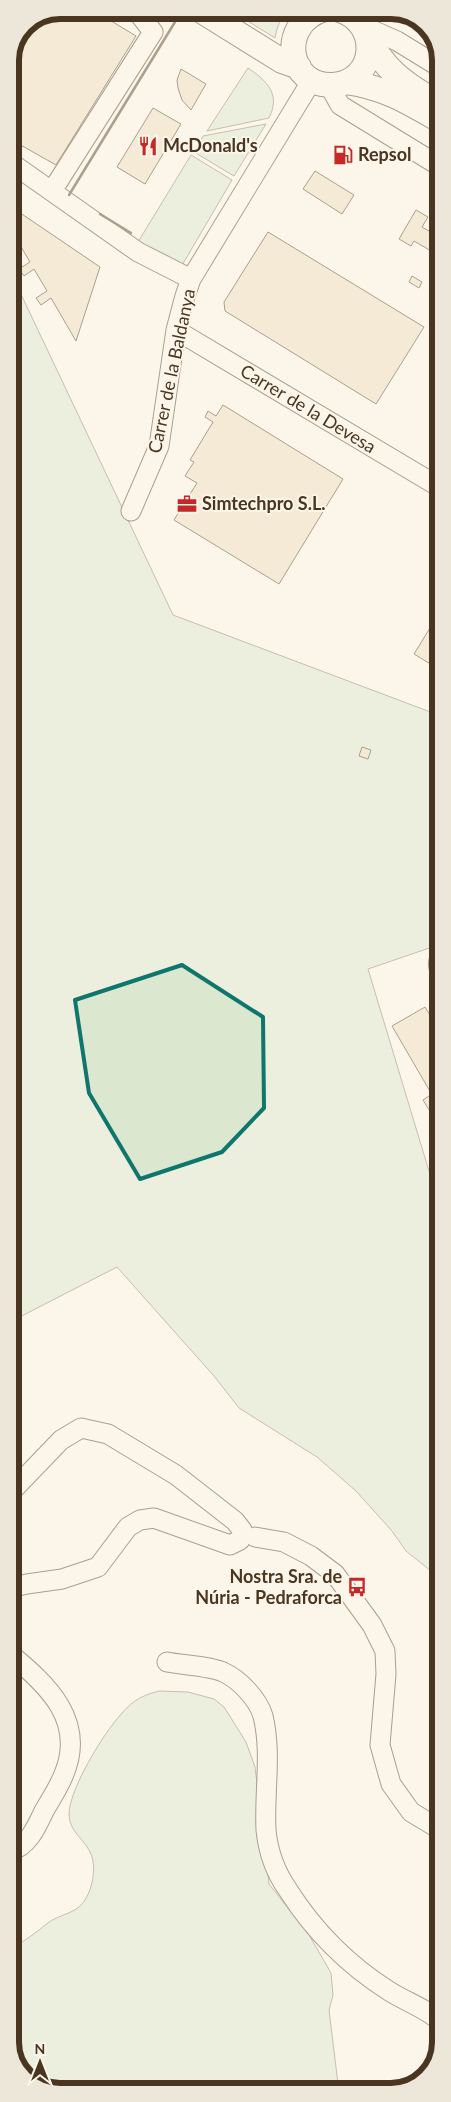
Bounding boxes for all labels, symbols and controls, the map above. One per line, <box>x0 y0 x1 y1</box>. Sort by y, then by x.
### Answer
place label: McDonald's <box>163 134 258 156</box>
restaurant icon: McDonald's <box>137 135 159 157</box>
place label: Repsol <box>358 143 412 165</box>
fuel station icon: Repsol <box>332 144 354 166</box>
street label: Carrer de la Baldanya <box>143 287 199 455</box>
street label: Carrer de la Devesa <box>237 359 380 457</box>
place label: Simtechpro S.L. <box>202 492 326 514</box>
office icon: Simtechpro S.L. <box>176 493 198 515</box>
place label: Nostra Sra. de Núria - Pedraforca <box>195 1565 342 1608</box>
bus stop icon: Nostra Sra. de Núria - Pedraforca <box>346 1576 368 1598</box>
north arrow <box>15 2037 65 2087</box>
text: N <box>35 2040 45 2057</box>

